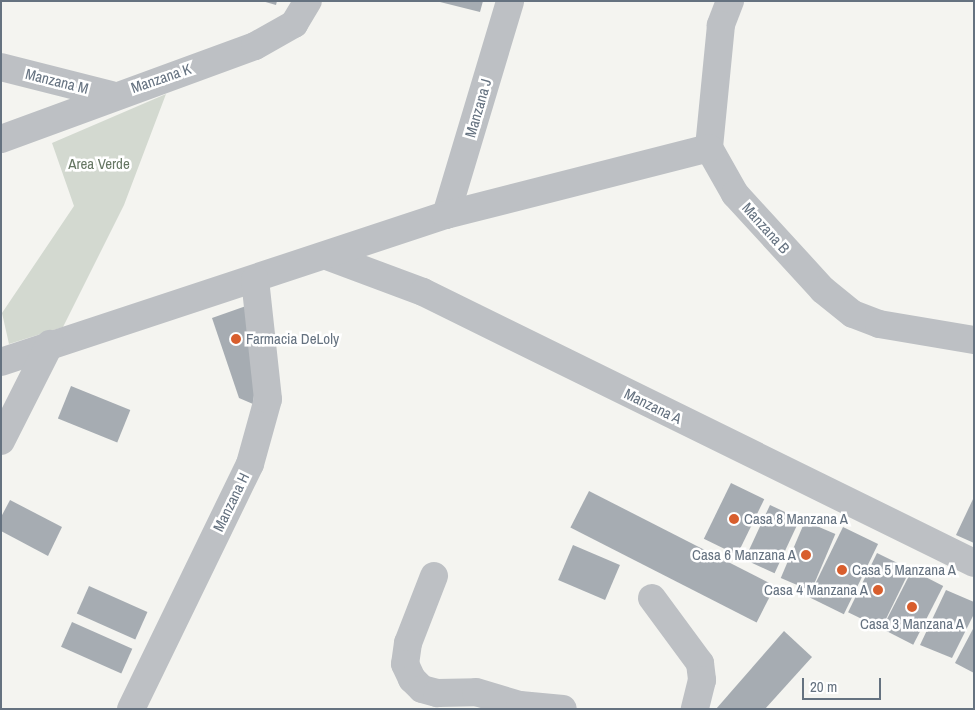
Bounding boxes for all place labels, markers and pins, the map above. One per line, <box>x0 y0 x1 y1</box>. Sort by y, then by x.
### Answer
place label: Farmacia DeLoly <box>246 330 339 348</box>
marker: Farmacia DeLoly <box>230 333 242 345</box>
place label: Casa 8 Manzana A <box>744 510 849 528</box>
marker: Casa 8 Manzana A <box>728 513 740 525</box>
place label: Casa 6 Manzana A <box>691 546 796 564</box>
marker: Casa 6 Manzana A <box>800 549 812 561</box>
place label: Casa 5 Manzana A <box>852 561 957 579</box>
marker: Casa 5 Manzana A <box>836 564 848 576</box>
place label: Casa 4 Manzana A <box>763 581 868 599</box>
marker: Casa 4 Manzana A <box>872 584 884 596</box>
marker: Casa 3 Manzana A <box>906 601 918 613</box>
place label: Casa 3 Manzana A <box>860 615 964 633</box>

